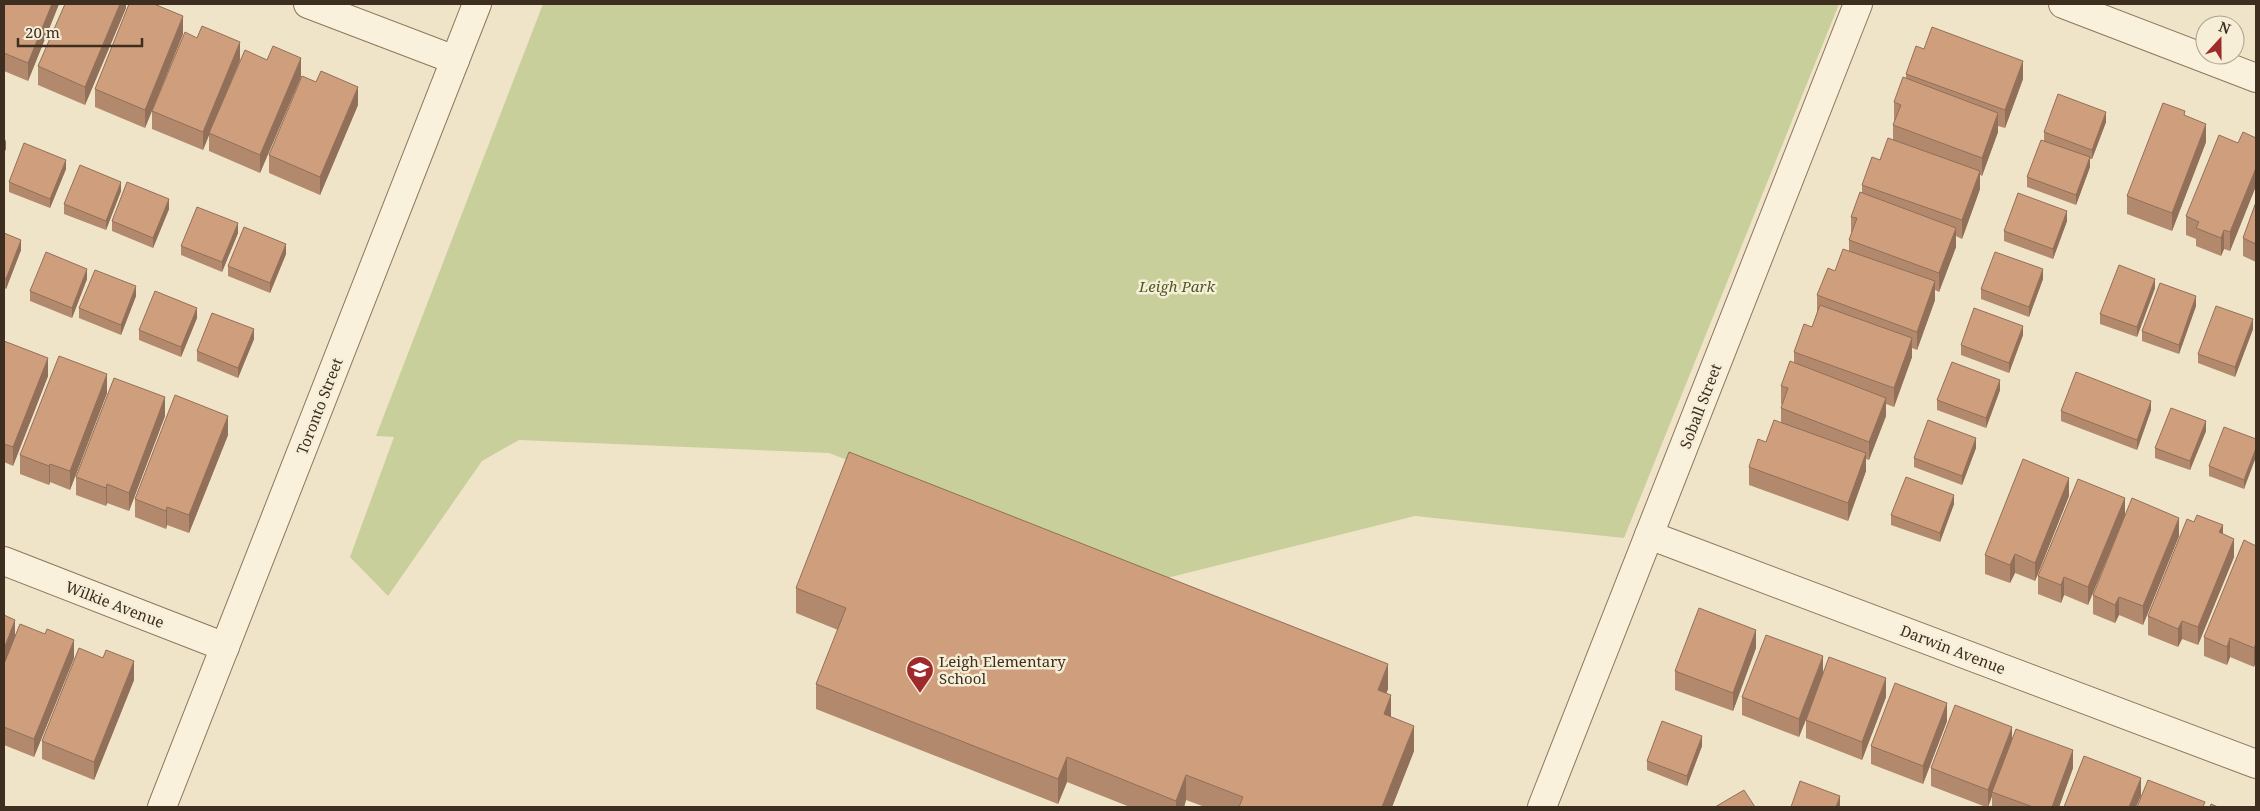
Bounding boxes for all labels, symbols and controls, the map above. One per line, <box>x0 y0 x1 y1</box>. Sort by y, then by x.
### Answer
scale bar <box>18 15 141 47</box>
north arrow <box>2195 15 2245 65</box>
text: N <box>2216 17 2233 38</box>
text: 20 m <box>25 22 60 42</box>
park label: Leigh Park <box>1138 276 1215 296</box>
street label: Toronto Street <box>291 355 347 457</box>
street label: Soball Street <box>1675 361 1725 451</box>
street label: Wilkie Avenue <box>63 576 167 632</box>
street label: Darwin Avenue <box>1897 620 2009 678</box>
place label: Leigh Elementary School <box>939 651 1066 688</box>
school or university icon: Leigh Elementary School <box>905 655 935 694</box>

